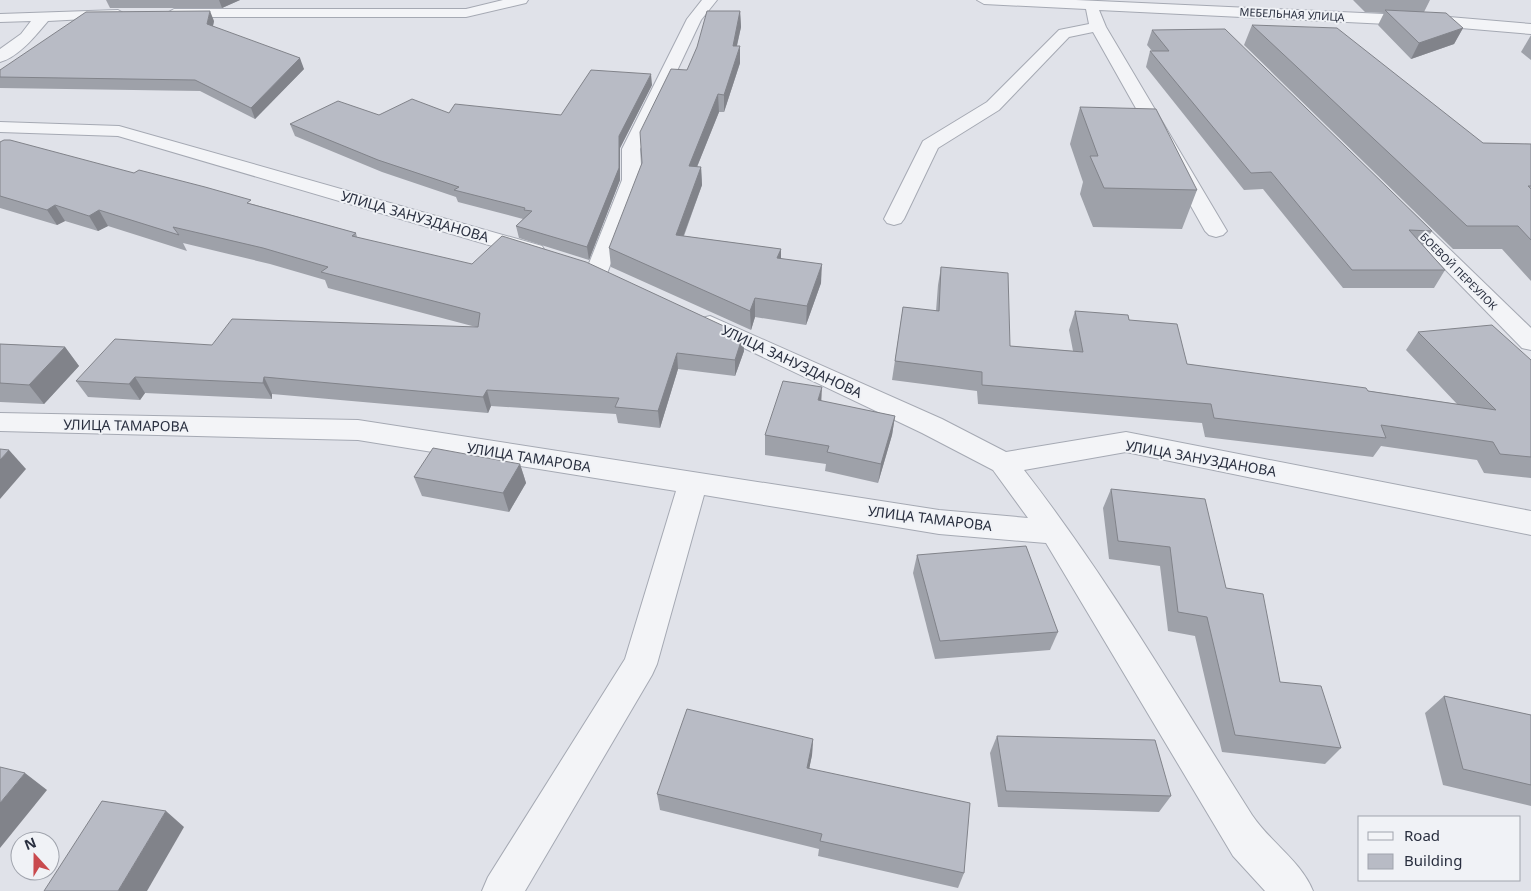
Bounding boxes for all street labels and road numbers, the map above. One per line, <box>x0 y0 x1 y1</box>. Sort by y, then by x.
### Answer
street label: МЕБЕЛЬНАЯ УЛИЦА <box>1239 4 1346 24</box>
street label: УЛИЦА ЗАНУЗДАНОВА <box>339 186 491 246</box>
street label: БОЕВОЙ ПЕРЕУЛОК <box>1417 229 1501 313</box>
street label: УЛИЦА ЗАНУЗДАНОВА <box>719 320 865 402</box>
street label: УЛИЦА ТАМАРОВА <box>63 414 189 436</box>
street label: УЛИЦА ЗАНУЗДАНОВА <box>1124 435 1278 481</box>
street label: УЛИЦА ТАМАРОВА <box>466 438 592 476</box>
street label: УЛИЦА ТАМАРОВА <box>867 501 993 535</box>

